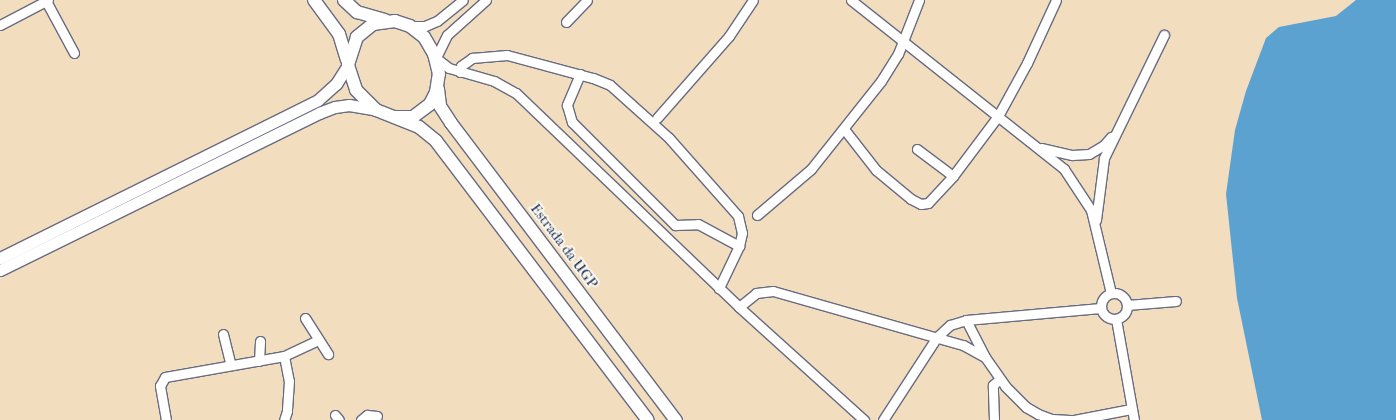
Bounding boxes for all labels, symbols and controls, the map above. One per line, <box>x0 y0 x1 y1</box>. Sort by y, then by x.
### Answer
street label: Estrada da UGP <box>526 200 602 292</box>

